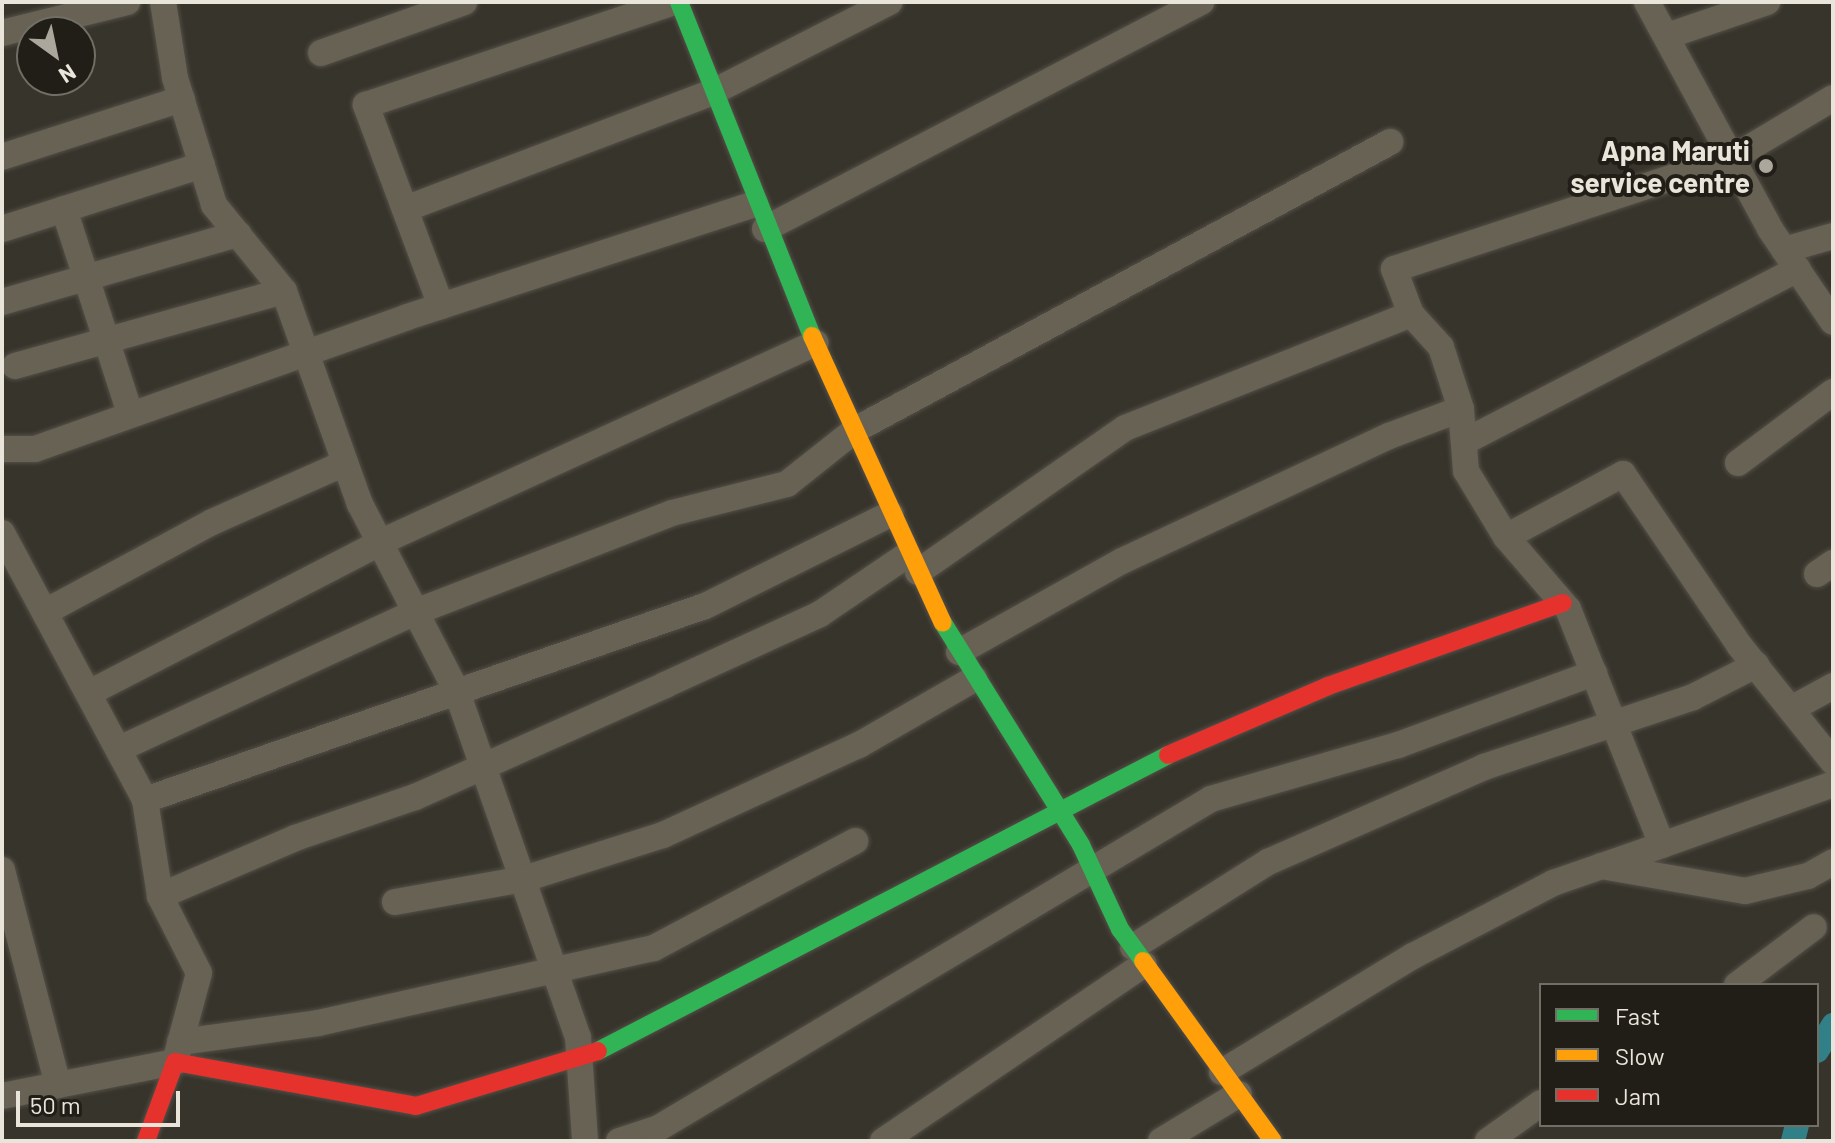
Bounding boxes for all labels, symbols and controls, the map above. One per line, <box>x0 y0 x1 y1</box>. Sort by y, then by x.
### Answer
north arrow <box>16 16 96 96</box>
text: N <box>55 60 81 89</box>
place label: Apna Maruti service centre <box>1570 133 1750 199</box>
marker: Apna Maruti service centre <box>1757 157 1775 175</box>
legend <box>1539 983 1819 1127</box>
text: Fast <box>1615 1001 1660 1030</box>
text: Slow <box>1615 1041 1664 1070</box>
scale bar <box>20 1075 184 1125</box>
text: Jam <box>1615 1081 1661 1110</box>
text: 50 m <box>30 1090 81 1119</box>

